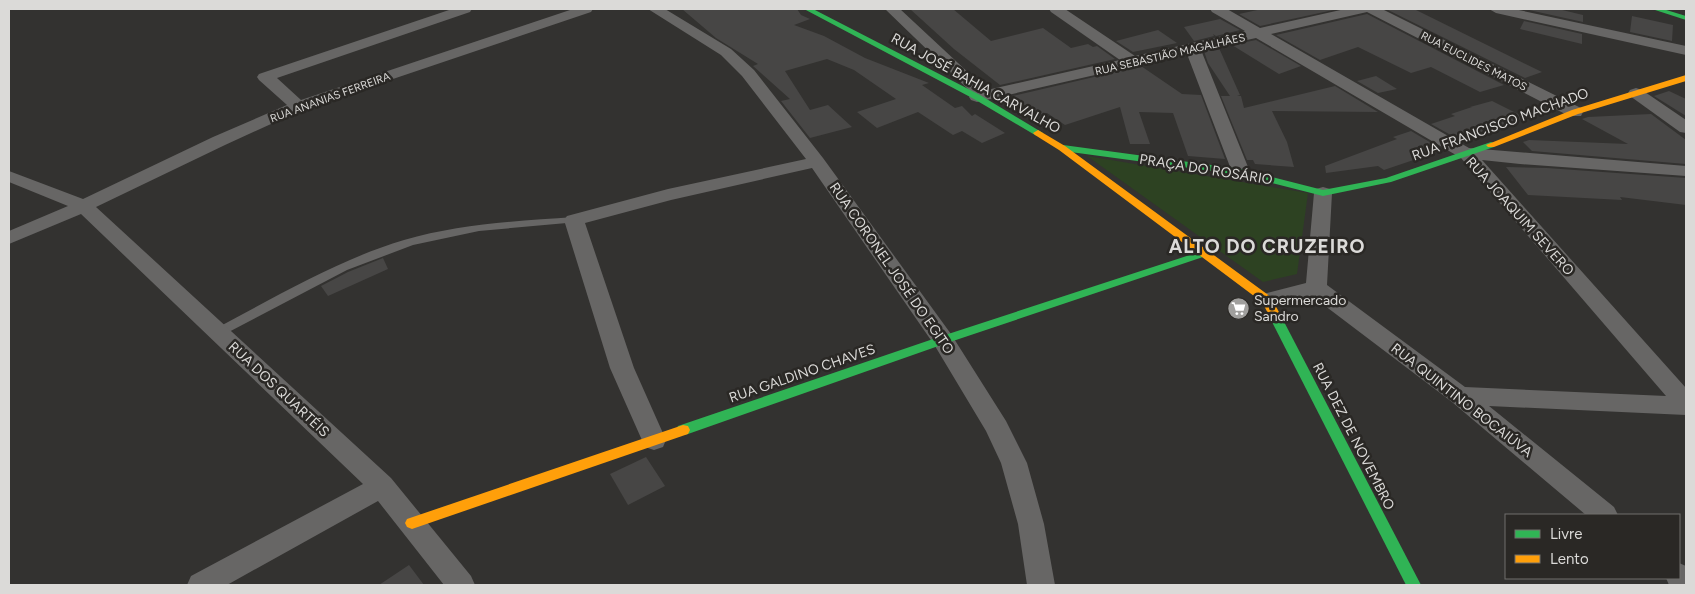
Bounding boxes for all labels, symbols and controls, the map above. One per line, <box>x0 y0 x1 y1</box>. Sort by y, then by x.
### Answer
street label: RUA EUCLIDES MATOS <box>1419 29 1529 94</box>
street label: RUA JOSÉ BAHIA CARVALHO <box>888 30 1063 137</box>
street label: RUA SEBASTIÃO MAGALHÂES <box>1094 30 1247 78</box>
street label: RUA ANANIAS FERREIRA <box>268 69 392 125</box>
street label: RUA FRANCISCO MACHADO <box>1409 84 1591 164</box>
street label: PRAÇA DO ROSÁRIO <box>1138 151 1274 188</box>
street label: RUA JOAQUIM SEVERO <box>1462 154 1577 279</box>
street label: RUA CORONEL JOSÉ DO EGITO <box>826 179 958 357</box>
district label: ALTO DO CRUZEIRO <box>1169 235 1365 258</box>
place label: Supermercado Sandro <box>1254 292 1346 325</box>
supermarket icon: Supermercado Sandro <box>1226 296 1250 320</box>
street label: RUA DOS QUARTÉIS <box>225 338 333 440</box>
street label: RUA GALDINO CHAVES <box>727 340 878 407</box>
street label: RUA QUINTINO BOCAIÚVA <box>1388 340 1536 461</box>
street label: RUA DEZ DE NOVEMBRO <box>1309 360 1398 513</box>
legend <box>1505 514 1680 579</box>
text: Livre <box>1550 525 1582 543</box>
text: Lento <box>1550 550 1589 568</box>

